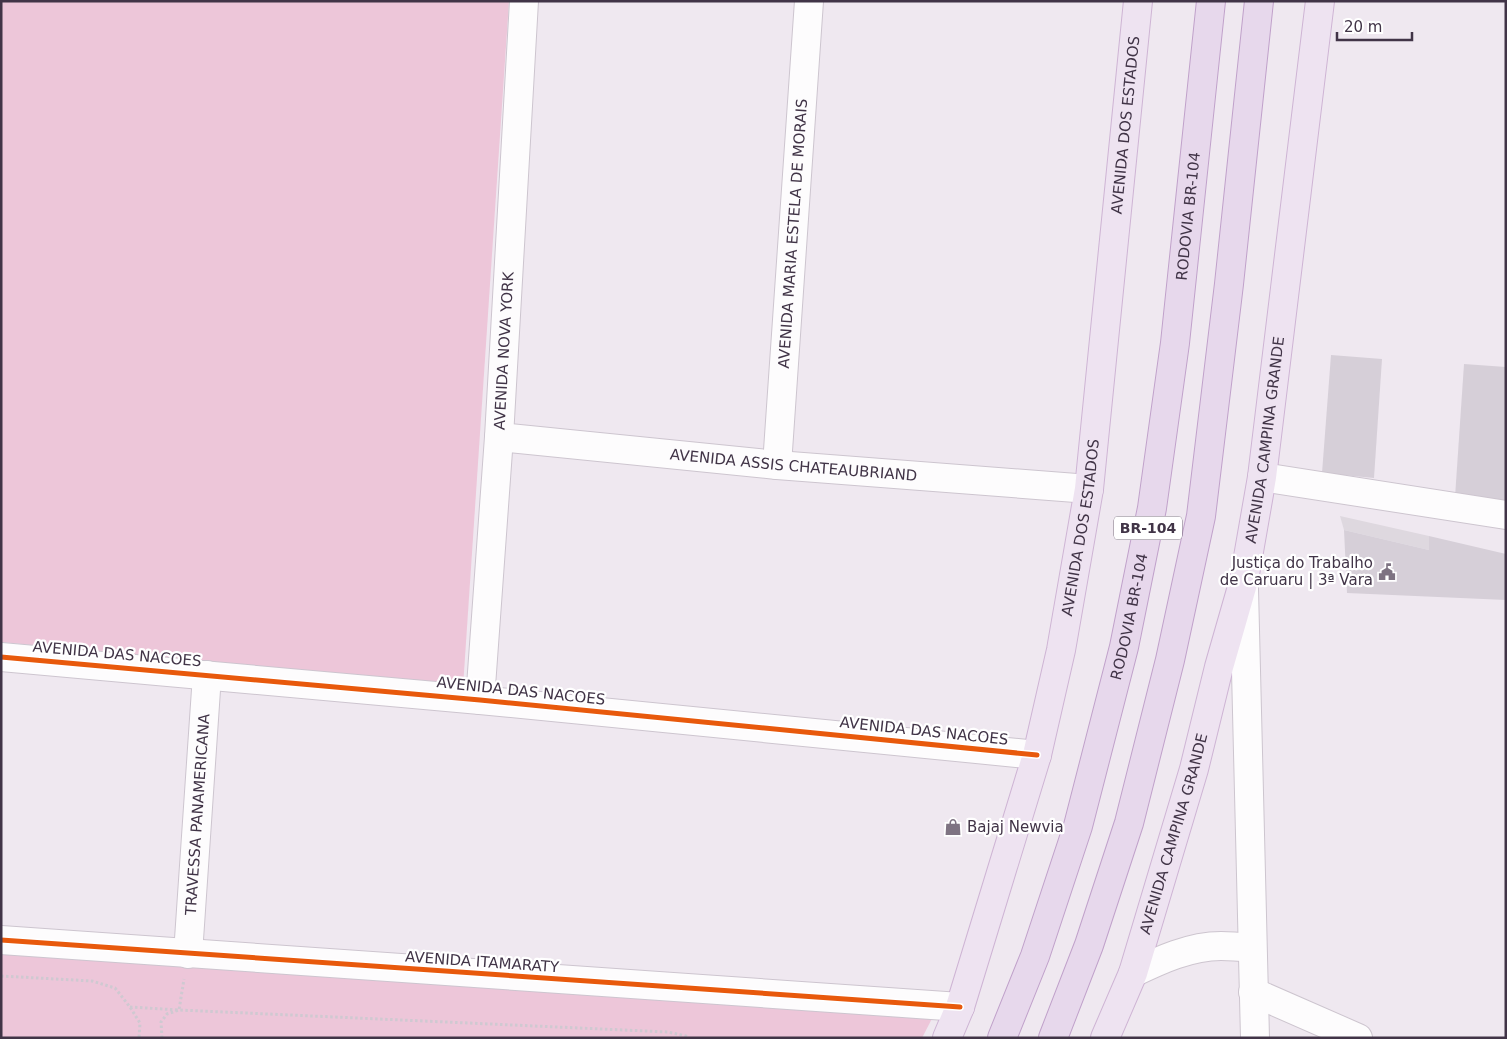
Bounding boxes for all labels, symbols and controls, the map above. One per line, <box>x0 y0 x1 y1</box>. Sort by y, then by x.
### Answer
scale bar <box>1337 10 1412 42</box>
text: 20 m <box>1344 18 1382 36</box>
street label: AVENIDA DOS ESTADOS <box>1108 35 1143 215</box>
street label: AVENIDA MARIA ESTELA DE MORAIS <box>775 98 811 369</box>
street label: RODOVIA BR-104 <box>1173 151 1204 281</box>
street label: AVENIDA NOVA YORK <box>490 270 518 431</box>
street label: AVENIDA CAMPINA GRANDE <box>1242 335 1288 545</box>
street label: AVENIDA DOS ESTADOS <box>1058 438 1103 617</box>
street label: AVENIDA ASSIS CHATEAUBRIAND <box>669 445 918 485</box>
road number: BR-104 <box>1114 516 1182 540</box>
street label: RODOVIA BR-104 <box>1107 552 1152 682</box>
place label: Justiça do Trabalho de Caruaru | 3ª Vara <box>1220 554 1373 589</box>
public building icon: Justiça do Trabalho de Caruaru | 3ª Vara <box>1377 562 1397 582</box>
street label: AVENIDA DAS NACOES <box>32 638 202 670</box>
street label: AVENIDA DAS NACOES <box>436 673 606 709</box>
street label: TRAVESSA PANAMERICANA <box>182 712 213 917</box>
street label: AVENIDA DAS NACOES <box>839 713 1009 749</box>
street label: AVENIDA CAMPINA GRANDE <box>1136 731 1211 936</box>
shop icon: Bajaj Newvia <box>943 817 963 837</box>
place label: Bajaj Newvia <box>967 818 1064 836</box>
street label: AVENIDA ITAMARATY <box>404 948 560 976</box>

